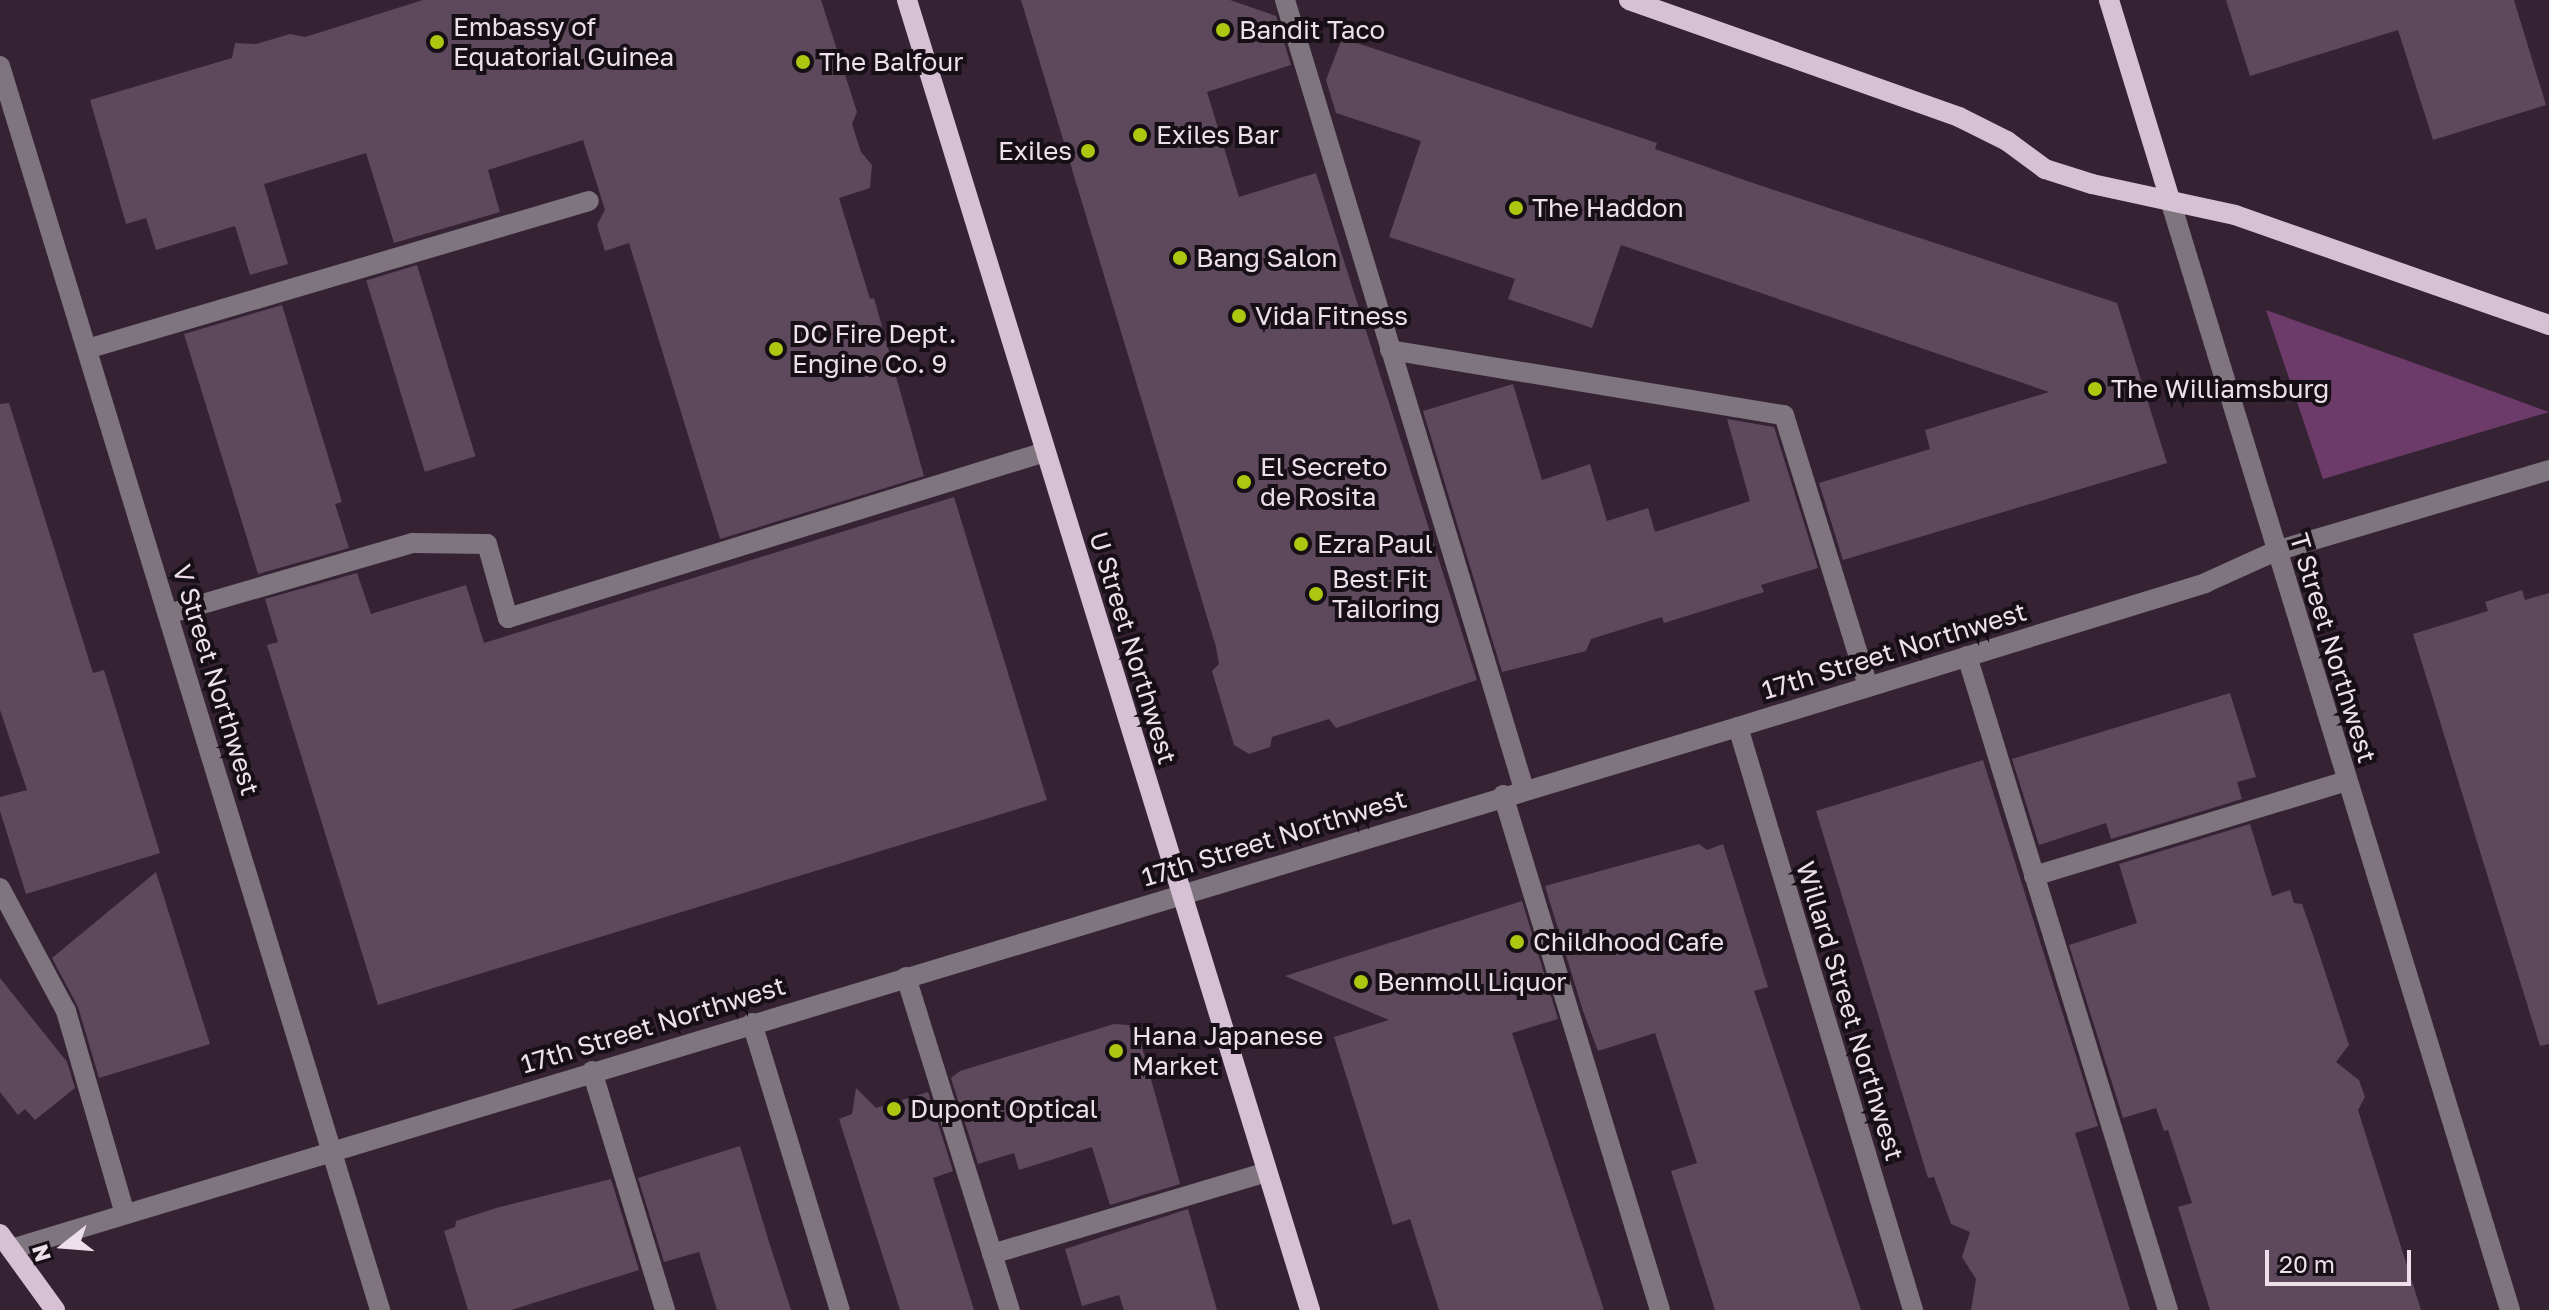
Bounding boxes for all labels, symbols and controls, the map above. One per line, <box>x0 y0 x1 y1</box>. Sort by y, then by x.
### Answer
place label: Embassy of Equatorial Guinea <box>453 11 674 72</box>
place label: Bandit Taco <box>1239 14 1385 46</box>
marker: Bandit Taco <box>1214 21 1232 39</box>
marker: Embassy of Equatorial Guinea <box>428 33 446 51</box>
place label: The Balfour <box>819 46 963 78</box>
marker: The Balfour <box>794 53 812 71</box>
place label: Exiles Bar <box>1156 119 1279 151</box>
marker: Exiles Bar <box>1131 126 1149 144</box>
place label: Exiles <box>998 135 1072 167</box>
marker: Exiles <box>1079 142 1097 160</box>
place label: The Haddon <box>1532 192 1684 224</box>
marker: The Haddon <box>1507 199 1525 217</box>
place label: Bang Salon <box>1196 242 1338 274</box>
marker: Bang Salon <box>1171 249 1189 267</box>
place label: Vida Fitness <box>1255 300 1408 332</box>
marker: Vida Fitness <box>1230 307 1248 325</box>
place label: DC Fire Dept. Engine Co. 9 <box>792 318 957 380</box>
marker: DC Fire Dept. Engine Co. 9 <box>767 340 785 358</box>
place label: The Williamsburg <box>2111 373 2329 405</box>
marker: The Williamsburg <box>2086 380 2104 398</box>
place label: El Secreto de Rosita <box>1260 451 1388 512</box>
marker: El Secreto de Rosita <box>1235 473 1253 491</box>
street label: U Street Northwest <box>1083 528 1183 768</box>
place label: Ezra Paul <box>1317 528 1433 560</box>
street label: T Street Northwest <box>2283 530 2383 766</box>
marker: Ezra Paul <box>1292 535 1310 553</box>
street label: V Street Northwest <box>166 561 266 799</box>
place label: Best Fit Tailoring <box>1332 563 1440 624</box>
marker: Best Fit Tailoring <box>1307 585 1325 603</box>
street label: 17th Street Northwest <box>1758 596 2030 706</box>
street label: 17th Street Northwest <box>1138 783 1410 893</box>
street label: Willard Street Northwest <box>1790 858 1910 1164</box>
place label: Childhood Cafe <box>1533 926 1724 958</box>
marker: Childhood Cafe <box>1508 933 1526 951</box>
place label: Benmoll Liquor <box>1377 966 1566 998</box>
street label: 17th Street Northwest <box>517 970 789 1080</box>
marker: Benmoll Liquor <box>1352 973 1370 991</box>
place label: Hana Japanese Market <box>1132 1020 1323 1082</box>
marker: Hana Japanese Market <box>1107 1042 1125 1060</box>
place label: Dupont Optical <box>910 1093 1098 1125</box>
marker: Dupont Optical <box>885 1100 903 1118</box>
north arrow <box>24 1206 104 1286</box>
scale bar <box>2269 1234 2415 1284</box>
text: N <box>25 1241 56 1265</box>
text: 20 m <box>2279 1249 2335 1278</box>

